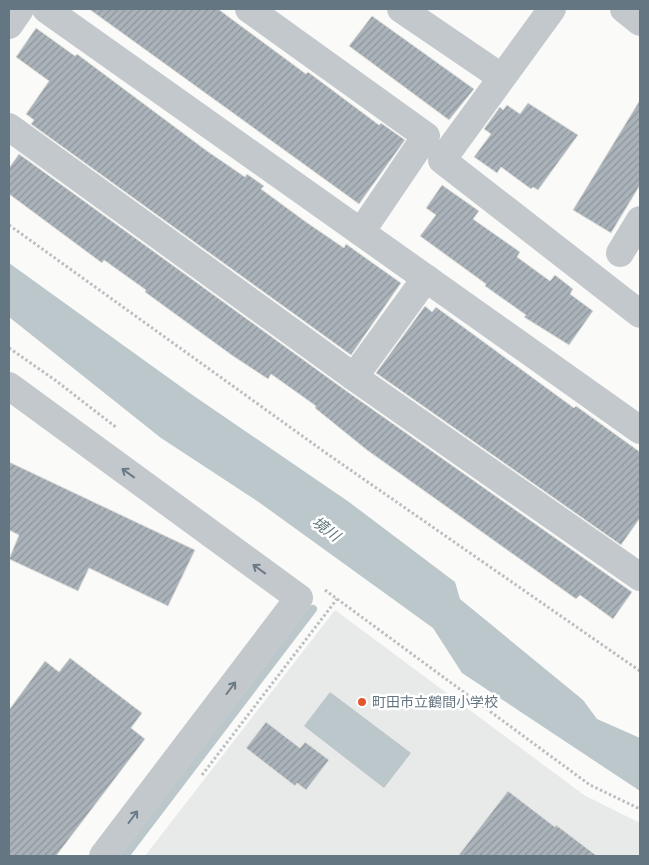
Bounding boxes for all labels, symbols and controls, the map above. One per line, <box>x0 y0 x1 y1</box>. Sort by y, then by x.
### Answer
one-way arrow <box>121 468 135 478</box>
water label: 境川 <box>309 512 346 546</box>
one-way arrow <box>253 564 267 574</box>
one-way arrow <box>226 681 236 695</box>
place label: 町田市立鶴間小学校 <box>372 693 498 710</box>
marker: 町田市立鶴間小学校 <box>356 696 368 708</box>
one-way arrow <box>127 811 138 824</box>

